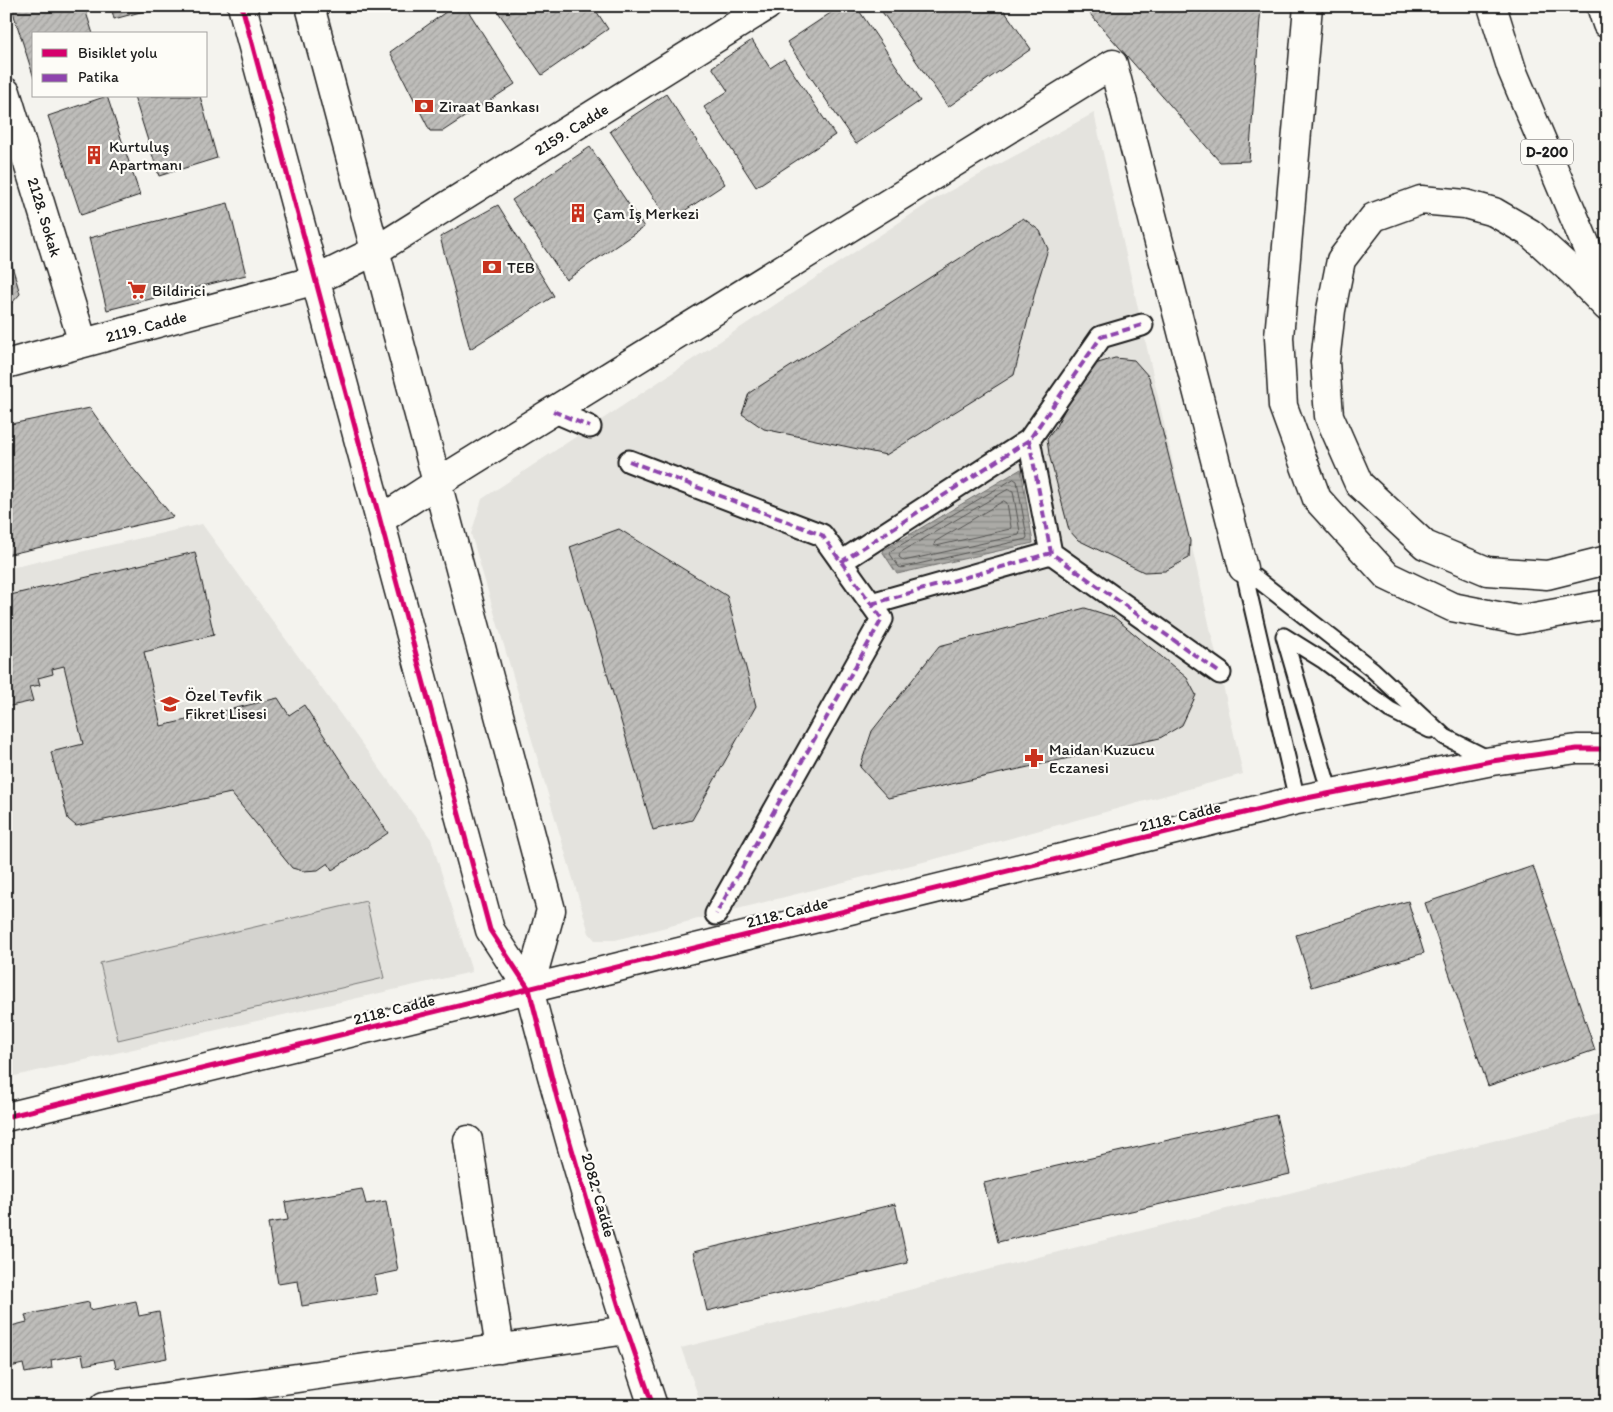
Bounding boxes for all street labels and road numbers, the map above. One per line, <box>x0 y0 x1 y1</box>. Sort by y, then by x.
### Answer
street label: 2159. Cadde <box>531 99 612 160</box>
road number: D-200 <box>1521 140 1573 164</box>
street label: 2128. Sokak <box>23 175 66 259</box>
street label: 2119. Cadde <box>104 307 189 346</box>
street label: 2118. Cadde <box>1137 797 1223 836</box>
street label: 2118. Cadde <box>744 893 830 932</box>
street label: 2118. Cadde <box>351 990 437 1029</box>
street label: 2082. Cadde <box>577 1151 620 1239</box>

